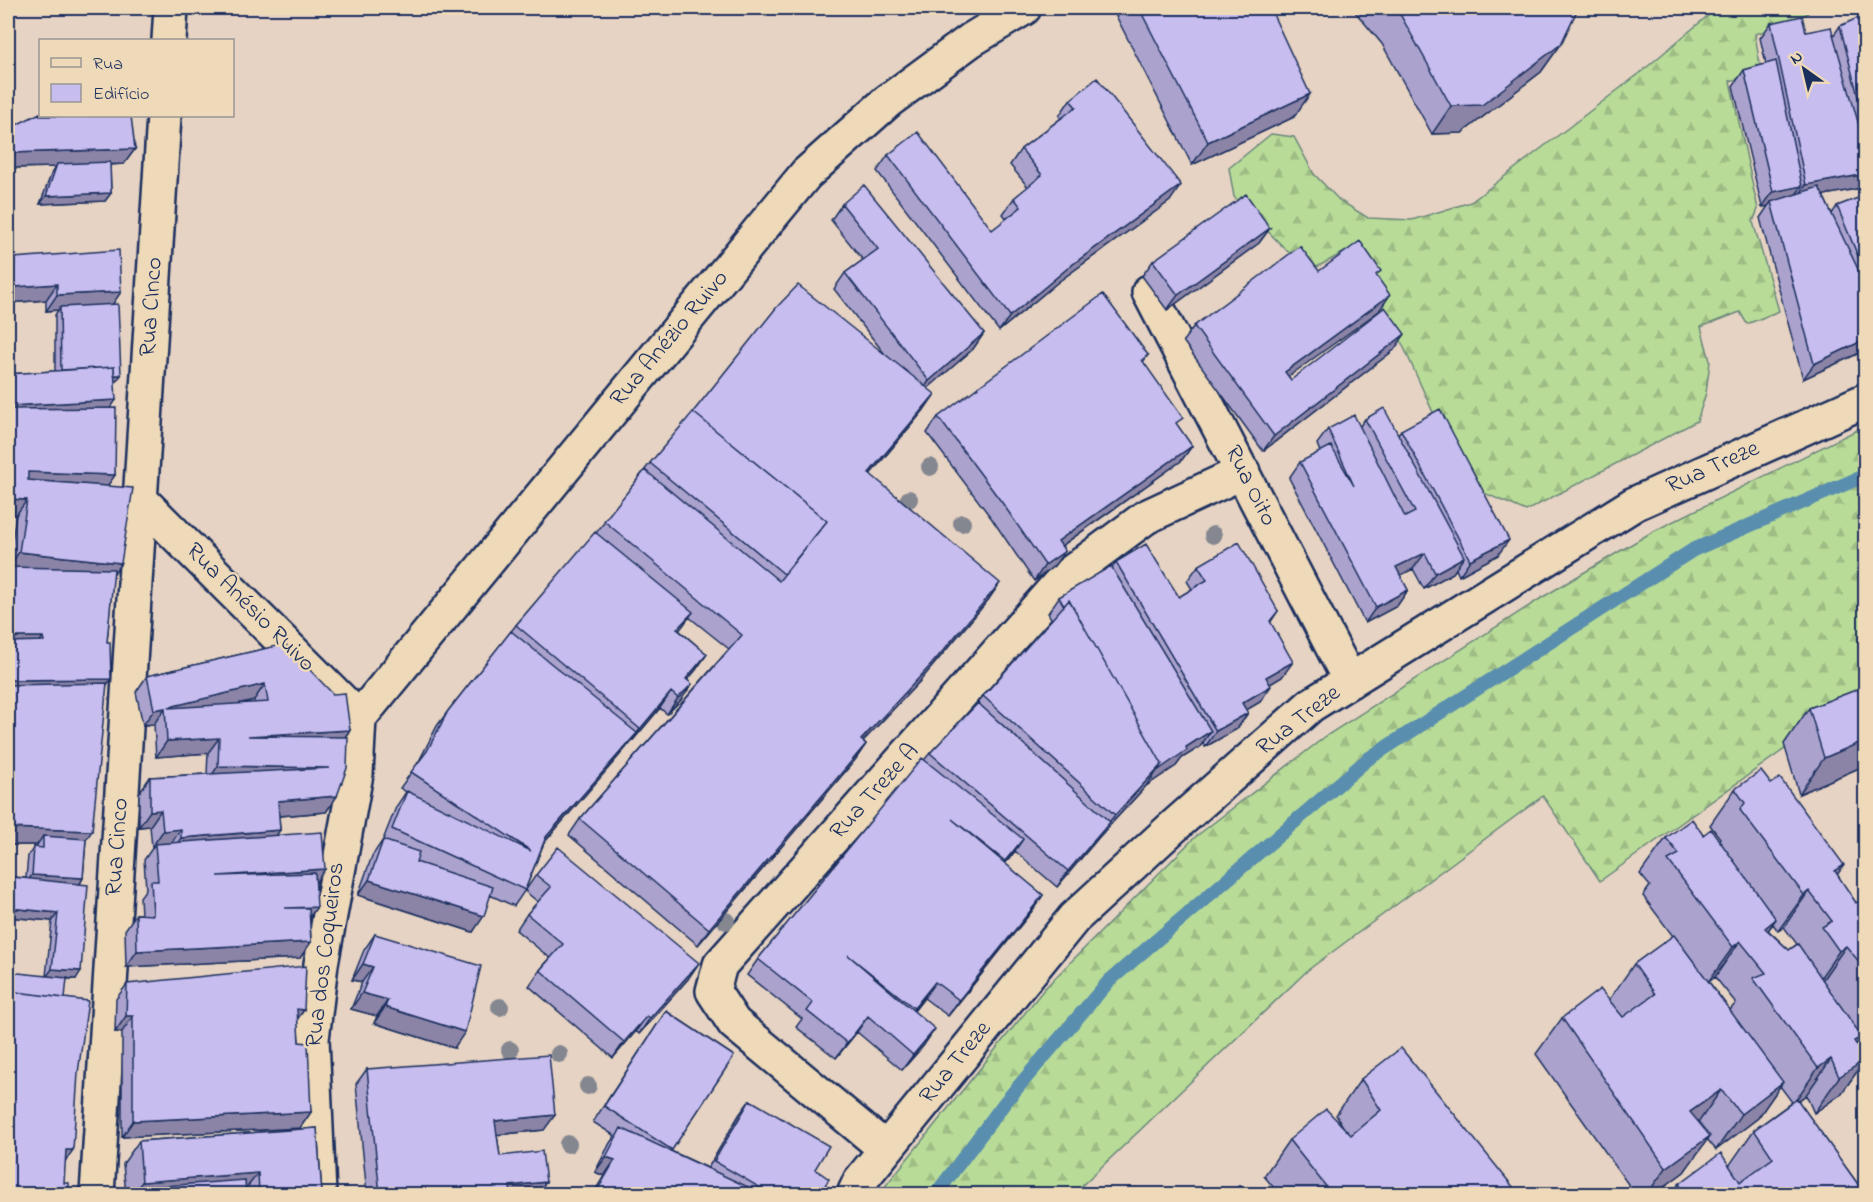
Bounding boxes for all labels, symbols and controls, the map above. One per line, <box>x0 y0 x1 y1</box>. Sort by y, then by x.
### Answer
legend <box>39 39 234 117</box>
north arrow <box>1774 39 1834 99</box>
text: N <box>1786 45 1808 71</box>
text: Rua <box>93 52 123 78</box>
text: Edifício <box>93 82 149 108</box>
street label: Rua CInco <box>131 256 173 358</box>
street label: Rua Anézio Ruivo <box>602 263 738 415</box>
street label: Rua Treze <box>1661 432 1765 504</box>
street label: Rua Oito <box>1215 440 1285 532</box>
street label: Rua Anésio Ruivo <box>177 535 323 681</box>
street label: Rua Treze <box>1249 677 1349 765</box>
street label: Rua Treze A <box>822 736 928 848</box>
street label: Rua Cinco <box>97 797 139 897</box>
street label: Rua dos Coqueiros <box>297 860 355 1050</box>
street label: Rua Treze <box>911 1013 1001 1112</box>

